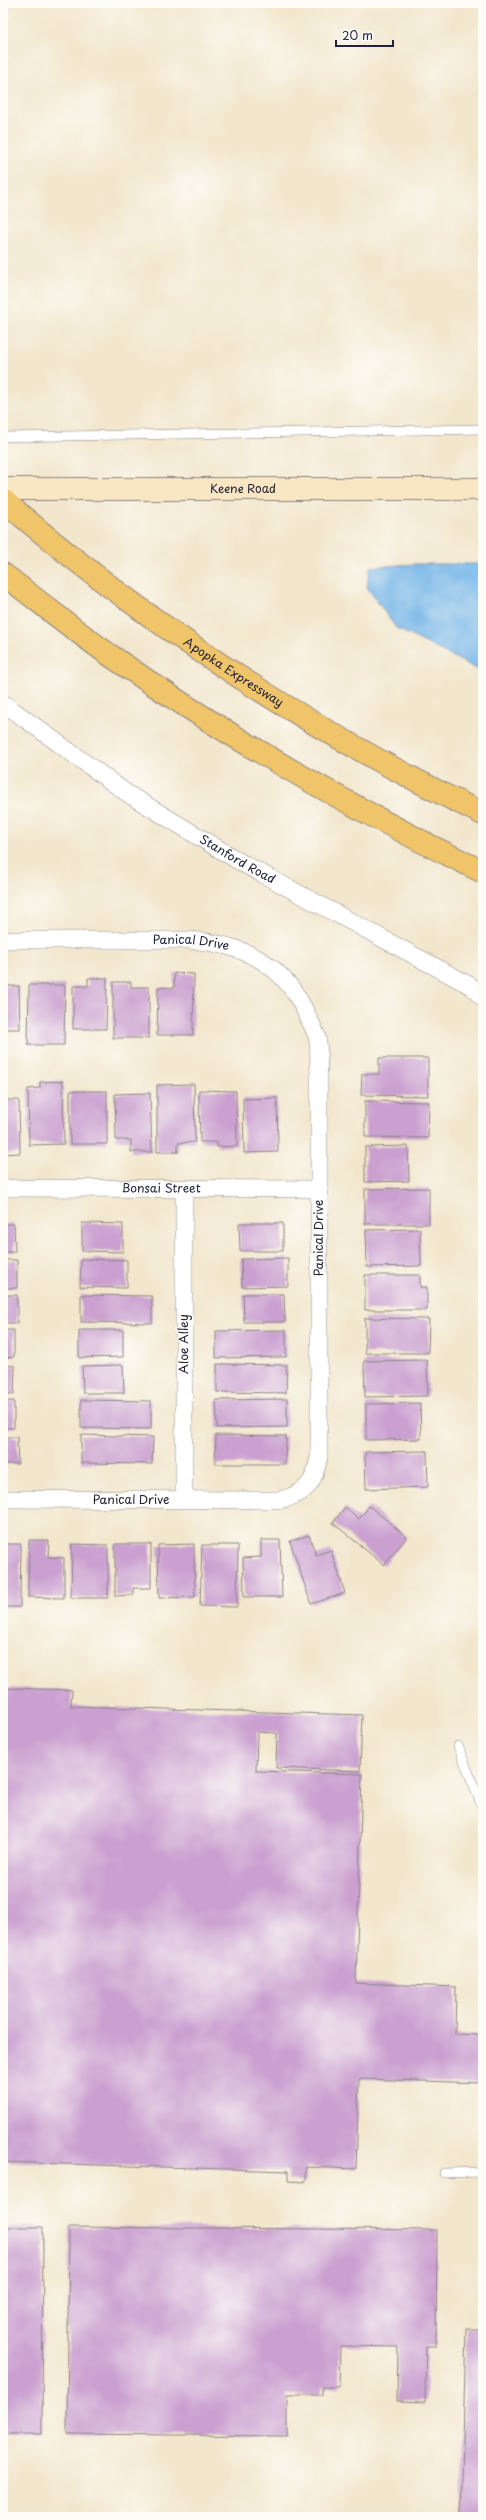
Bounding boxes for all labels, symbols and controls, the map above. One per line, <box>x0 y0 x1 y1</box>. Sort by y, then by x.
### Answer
scale bar <box>336 22 393 48</box>
text: 20 m <box>342 26 373 44</box>
street label: Keene Road <box>210 479 276 497</box>
street label: Apopka Expressway <box>180 632 287 711</box>
street label: Stanford Road <box>197 829 279 887</box>
street label: Panical Drive <box>152 930 231 954</box>
street label: Bonsai Street <box>121 1178 201 1197</box>
street label: Panical Drive <box>309 1200 327 1276</box>
street label: Aloe Alley <box>174 1314 192 1374</box>
street label: Panical Drive <box>93 1490 169 1508</box>

